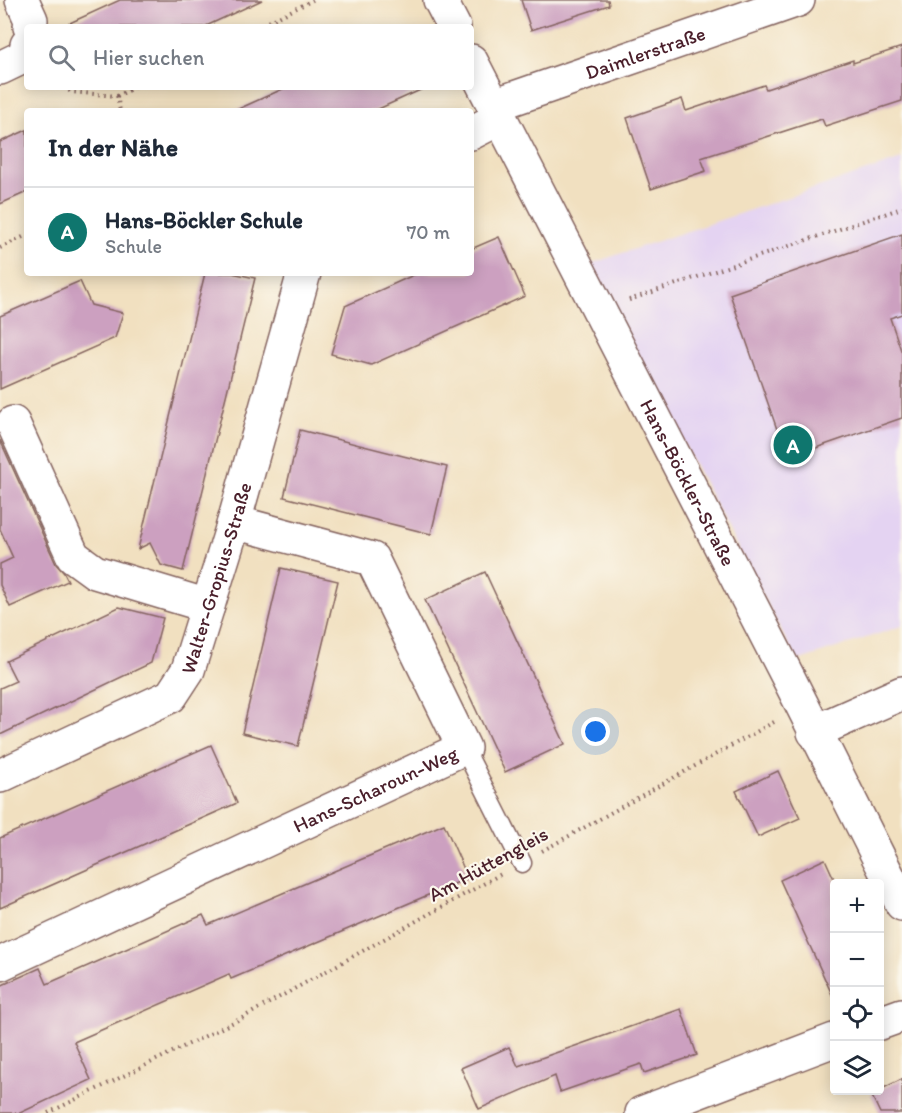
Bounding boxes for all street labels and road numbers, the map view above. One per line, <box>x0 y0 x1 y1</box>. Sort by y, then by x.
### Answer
street label: Daimlerstraße <box>582 21 708 85</box>
street label: Hans-Böckler-Straße <box>635 395 741 570</box>
street label: Walter-Gropius-Straße <box>176 480 257 677</box>
street label: Hans-Scharoun-Weg <box>289 740 462 838</box>
street label: Am Hüttengleis <box>424 821 552 907</box>

